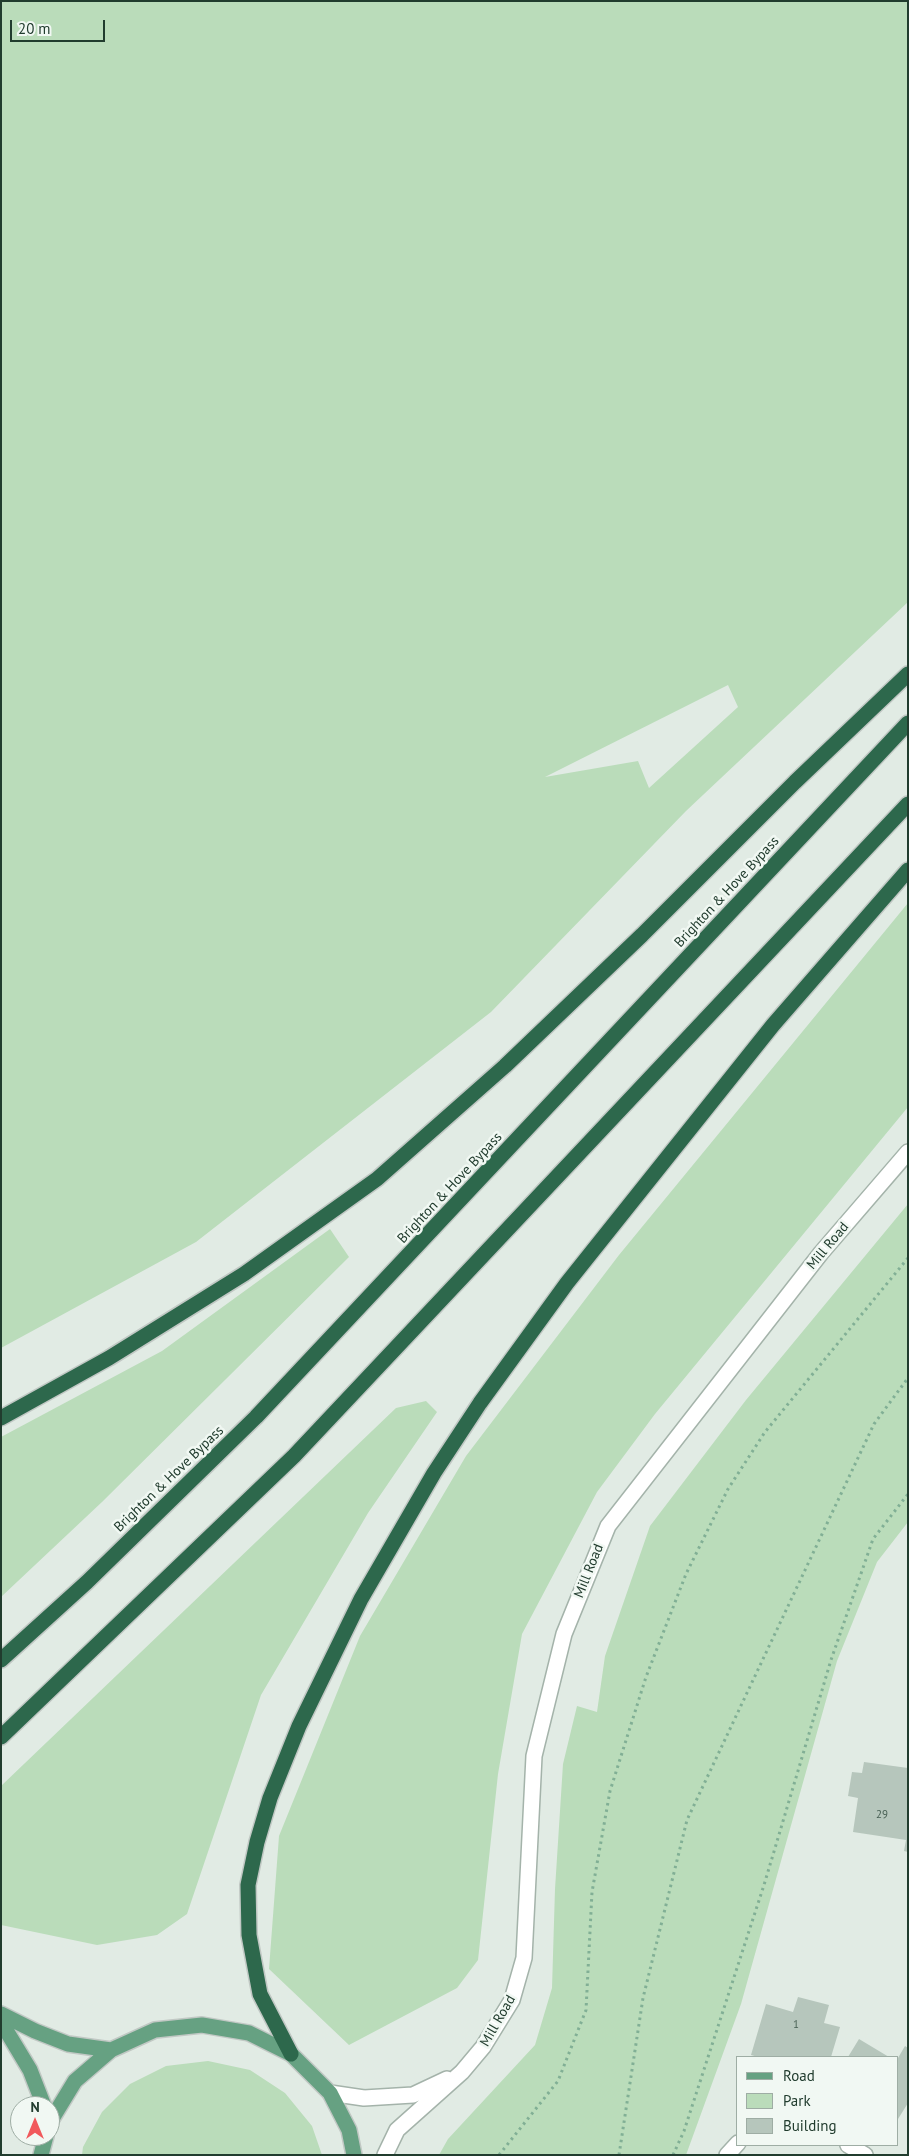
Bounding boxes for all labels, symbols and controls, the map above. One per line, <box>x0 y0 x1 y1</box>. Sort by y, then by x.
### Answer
scale bar <box>12 10 108 42</box>
text: 20 m <box>18 19 51 38</box>
street label: Brighton & Hove Bypass <box>671 833 783 951</box>
street label: Brighton & Hove Bypass <box>394 1129 506 1247</box>
street label: Mill Road <box>803 1219 853 1273</box>
street label: Brighton & Hove Bypass <box>111 1422 227 1536</box>
street label: Mill Road <box>571 1542 607 1600</box>
house number: 29 <box>876 1808 888 1822</box>
street label: Mill Road <box>477 1992 519 2050</box>
house number: 1 <box>793 2018 799 2032</box>
legend <box>736 2056 899 2146</box>
text: Road <box>783 2066 815 2085</box>
text: Park <box>783 2091 811 2110</box>
north arrow <box>10 2096 60 2146</box>
text: N <box>30 2098 40 2116</box>
text: Building <box>783 2116 837 2135</box>

